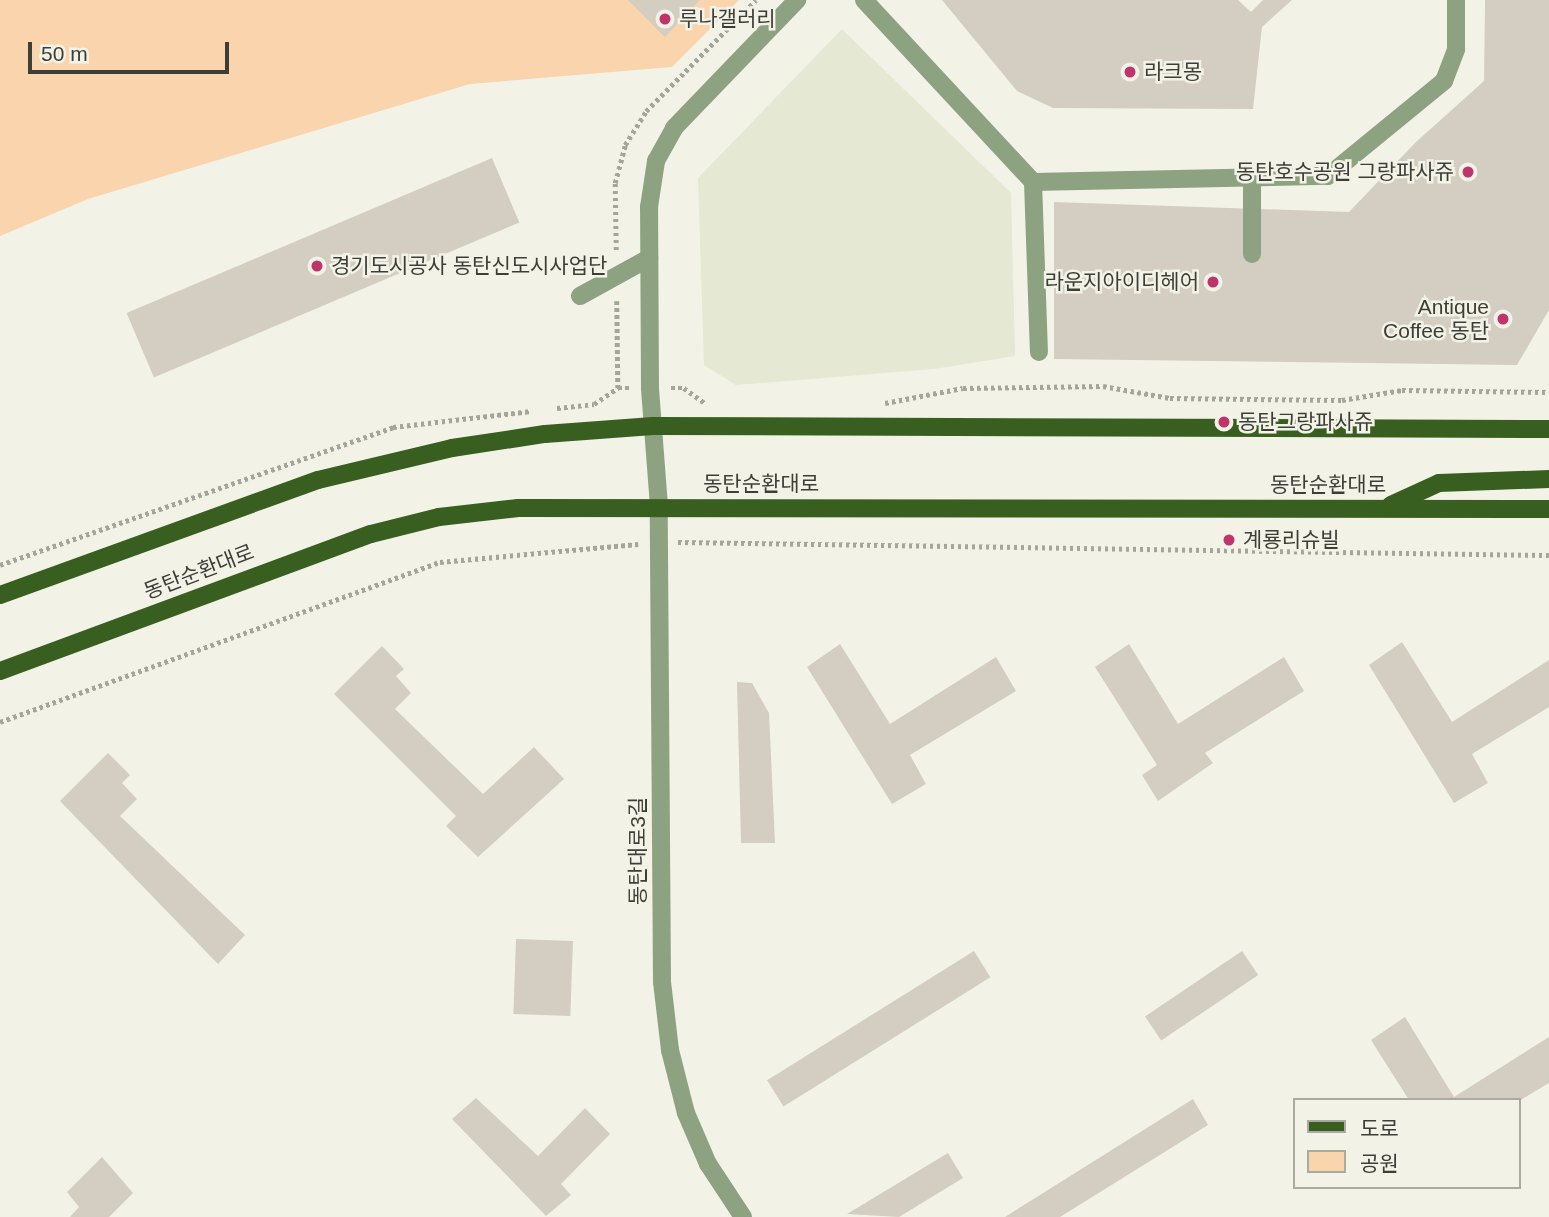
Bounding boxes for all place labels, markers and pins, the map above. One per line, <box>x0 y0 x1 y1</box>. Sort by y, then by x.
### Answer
place label: 루나갤러리 <box>679 6 776 32</box>
marker: 루나갤러리 <box>657 11 673 27</box>
place label: 라크몽 <box>1144 59 1202 85</box>
marker: 라크몽 <box>1122 64 1138 80</box>
place label: 동탄호수공원 그랑파사쥬 <box>1236 159 1454 185</box>
marker: 동탄호수공원 그랑파사쥬 <box>1460 164 1476 180</box>
place label: 경기도시공사 동탄신도시사업단 <box>331 253 607 279</box>
marker: 경기도시공사 동탄신도시사업단 <box>309 258 325 274</box>
place label: 라운지아이디헤어 <box>1044 269 1199 295</box>
marker: 라운지아이디헤어 <box>1205 274 1221 290</box>
place label: Antique Coffee 동탄 <box>1383 294 1489 344</box>
marker: Antique Coffee 동탄 <box>1495 311 1511 327</box>
place label: 동탄그랑파사쥬 <box>1238 409 1373 435</box>
marker: 동탄그랑파사쥬 <box>1216 414 1232 430</box>
place label: 계룡리슈빌 <box>1243 527 1340 553</box>
marker: 계룡리슈빌 <box>1221 532 1237 548</box>

